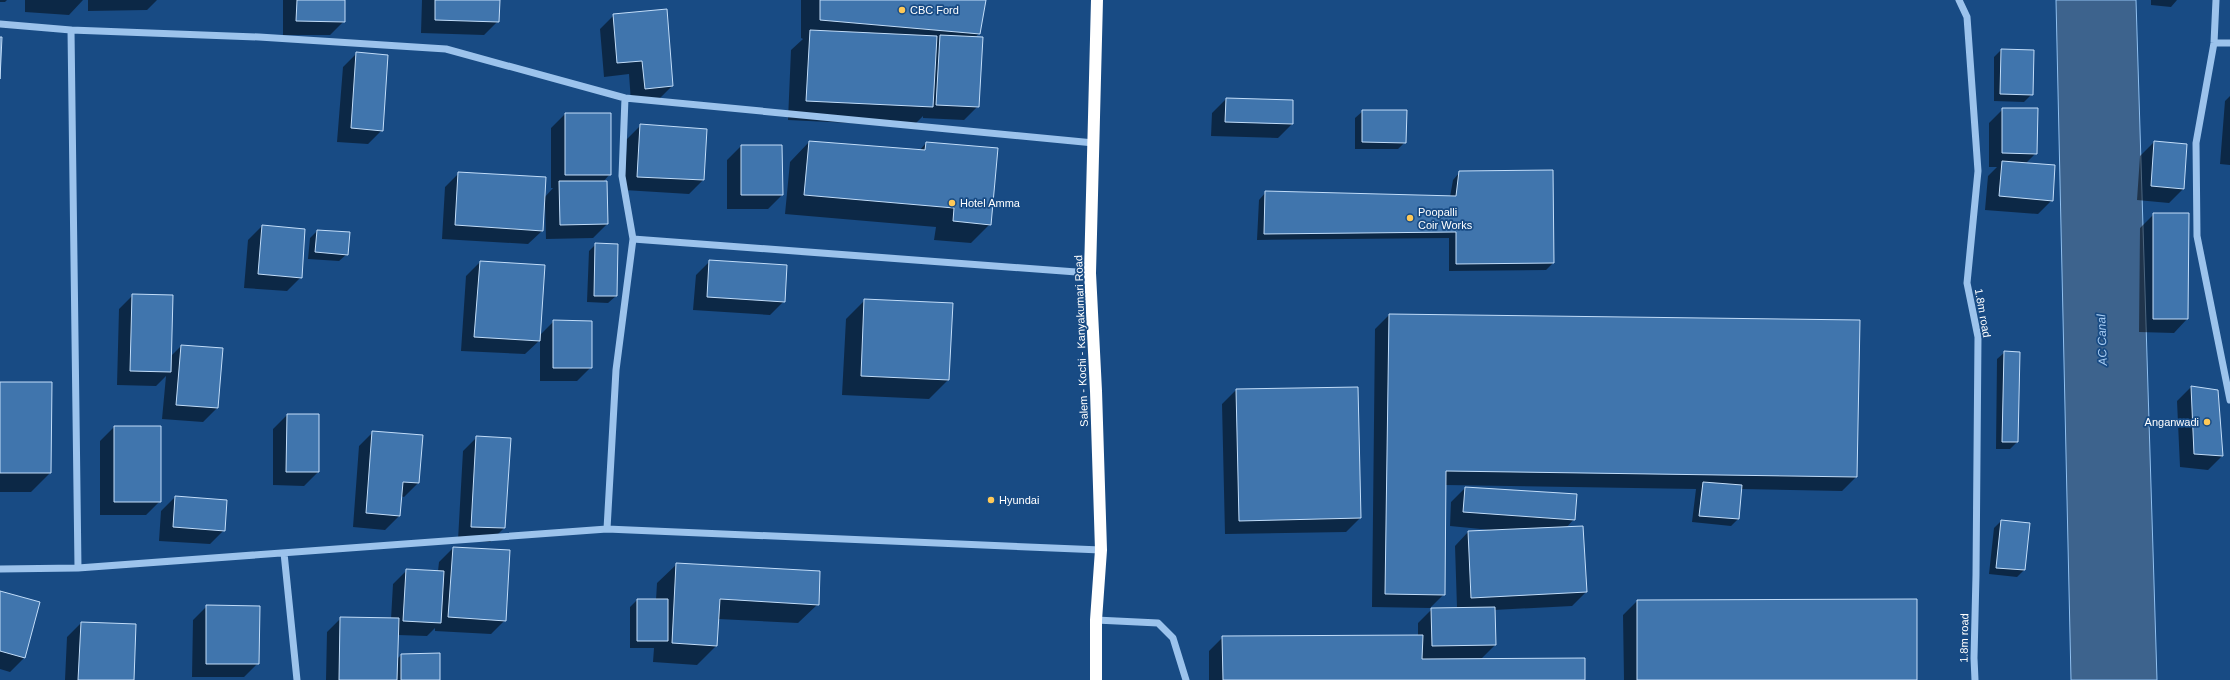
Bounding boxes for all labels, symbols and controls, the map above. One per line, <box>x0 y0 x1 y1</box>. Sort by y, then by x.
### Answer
place label: CBC Ford <box>910 4 959 16</box>
marker: CBC Ford <box>897 5 907 15</box>
place label: Hotel Amma <box>960 197 1021 209</box>
marker: Hotel Amma <box>947 198 957 208</box>
place label: Poopalli Coir Works <box>1418 206 1473 231</box>
marker: Poopalli Coir Works <box>1405 213 1415 223</box>
street label: Salem - Kochi - Kanyakumari Road <box>1072 255 1090 427</box>
street label: 1.8m road <box>1973 288 1993 338</box>
water label: AC Canal <box>2094 314 2110 367</box>
place label: Anganwadi <box>2145 416 2199 428</box>
marker: Anganwadi <box>2202 417 2212 427</box>
place label: Hyundai <box>999 494 1039 506</box>
marker: Hyundai <box>986 495 996 505</box>
street label: 1.8m road <box>1958 613 1970 663</box>

